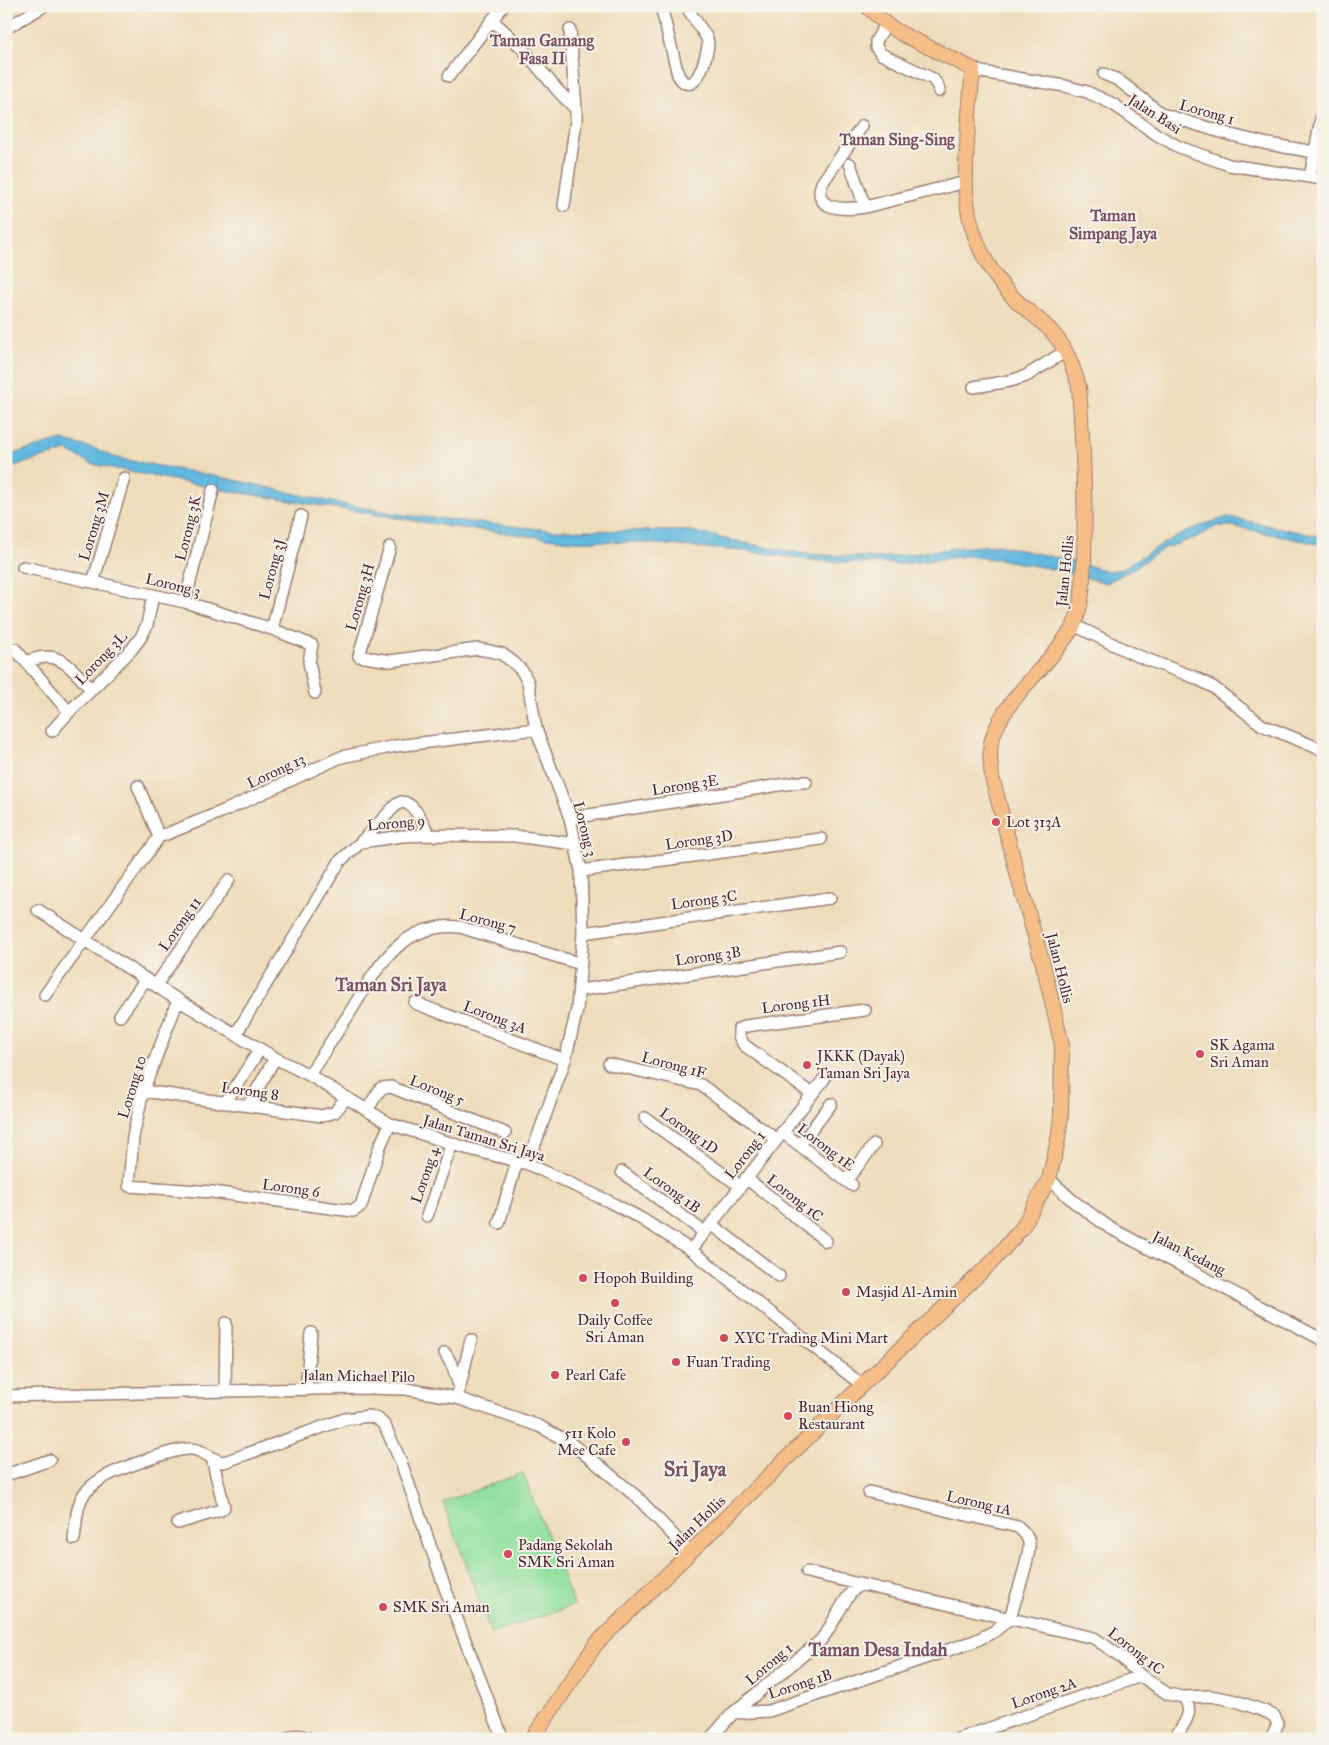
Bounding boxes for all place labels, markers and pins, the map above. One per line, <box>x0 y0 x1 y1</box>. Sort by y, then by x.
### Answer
place label: Lot 313A <box>1006 813 1061 831</box>
marker: Lot 313A <box>990 816 1002 828</box>
place label: SK Agama Sri Aman <box>1210 1036 1276 1071</box>
place label: JKKK (Dayak) Taman Sri Jaya <box>815 1047 910 1083</box>
marker: SK Agama Sri Aman <box>1194 1048 1206 1060</box>
marker: JKKK (Dayak) Taman Sri Jaya <box>801 1059 813 1071</box>
place label: Hopoh Building <box>593 1269 694 1287</box>
marker: Hopoh Building <box>577 1272 589 1284</box>
place label: Masjid Al-Amin <box>856 1283 957 1301</box>
marker: Masjid Al-Amin <box>840 1286 852 1298</box>
marker: Daily Coffee Sri Aman <box>609 1297 621 1309</box>
place label: Daily Coffee Sri Aman <box>577 1311 653 1346</box>
place label: XYC Trading Mini Mart <box>734 1329 889 1347</box>
marker: XYC Trading Mini Mart <box>718 1332 730 1344</box>
place label: Fuan Trading <box>686 1353 771 1371</box>
marker: Fuan Trading <box>670 1356 682 1368</box>
place label: Pearl Cafe <box>565 1366 626 1384</box>
marker: Pearl Cafe <box>549 1369 561 1381</box>
place label: Buan Hiong Restaurant <box>798 1398 874 1433</box>
marker: Buan Hiong Restaurant <box>782 1410 794 1422</box>
place label: 511 Kolo Mee Cafe <box>557 1424 616 1459</box>
marker: 511 Kolo Mee Cafe <box>620 1436 632 1448</box>
place label: Padang Sekolah SMK Sri Aman <box>518 1536 615 1571</box>
marker: Padang Sekolah SMK Sri Aman <box>502 1548 514 1560</box>
place label: SMK Sri Aman <box>393 1598 490 1616</box>
marker: SMK Sri Aman <box>377 1601 389 1613</box>

